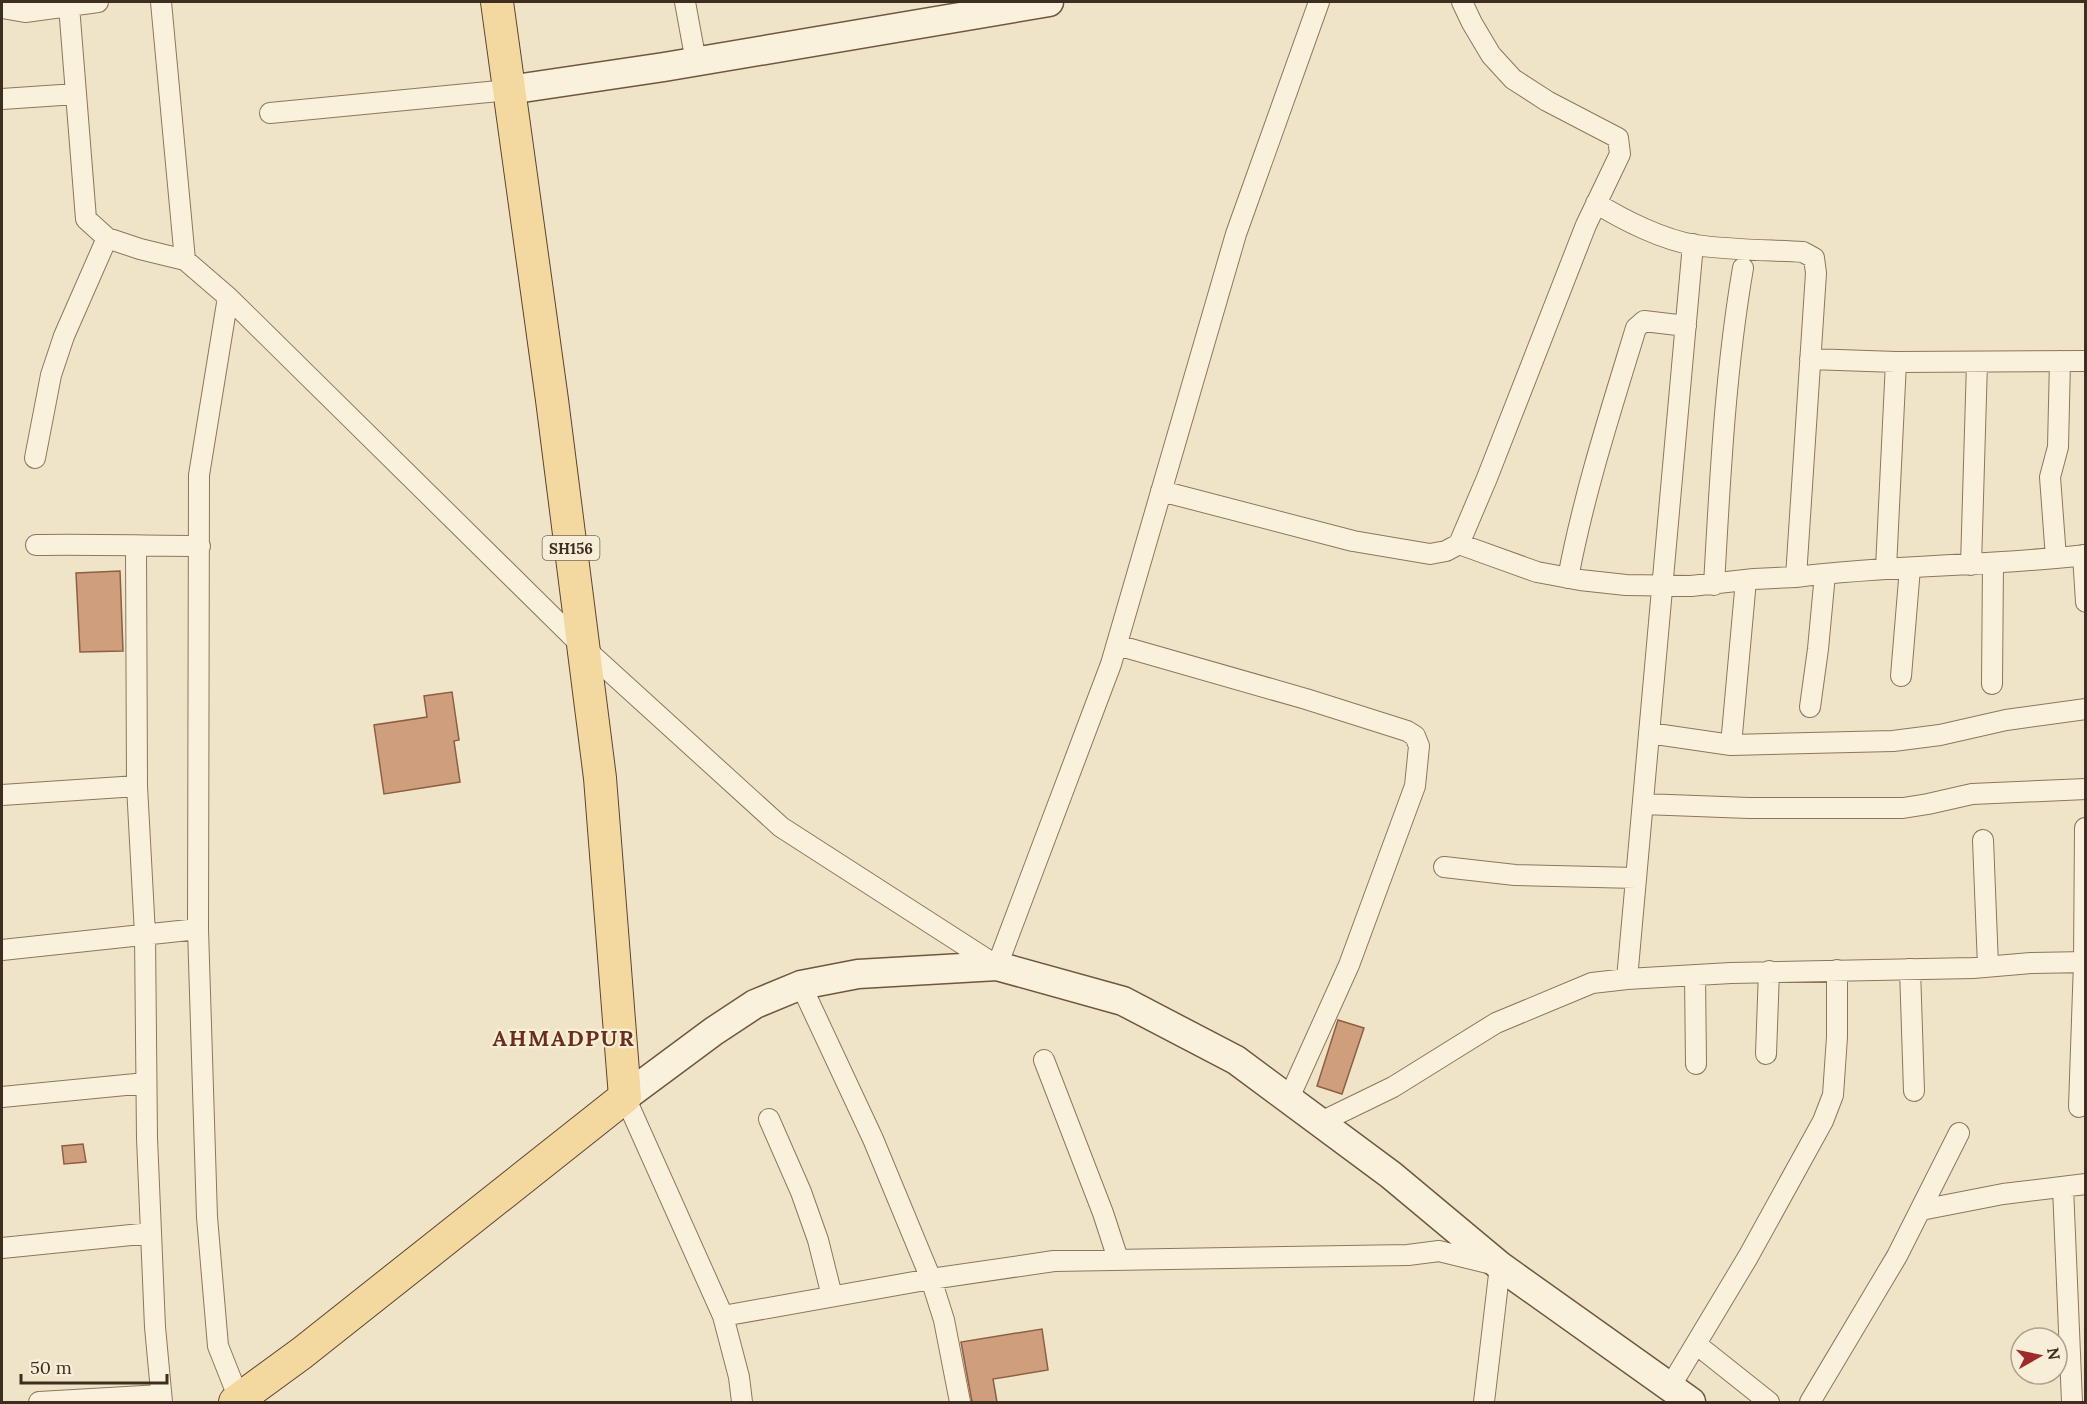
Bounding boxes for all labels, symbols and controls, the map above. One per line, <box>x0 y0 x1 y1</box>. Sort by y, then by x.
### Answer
road number: SH156 <box>542 536 600 560</box>
district label: AHMADPUR <box>493 1024 635 1052</box>
north arrow <box>2009 1326 2069 1386</box>
text: N <box>2043 1346 2065 1361</box>
scale bar <box>21 1347 166 1385</box>
text: 50 m <box>30 1356 72 1379</box>

